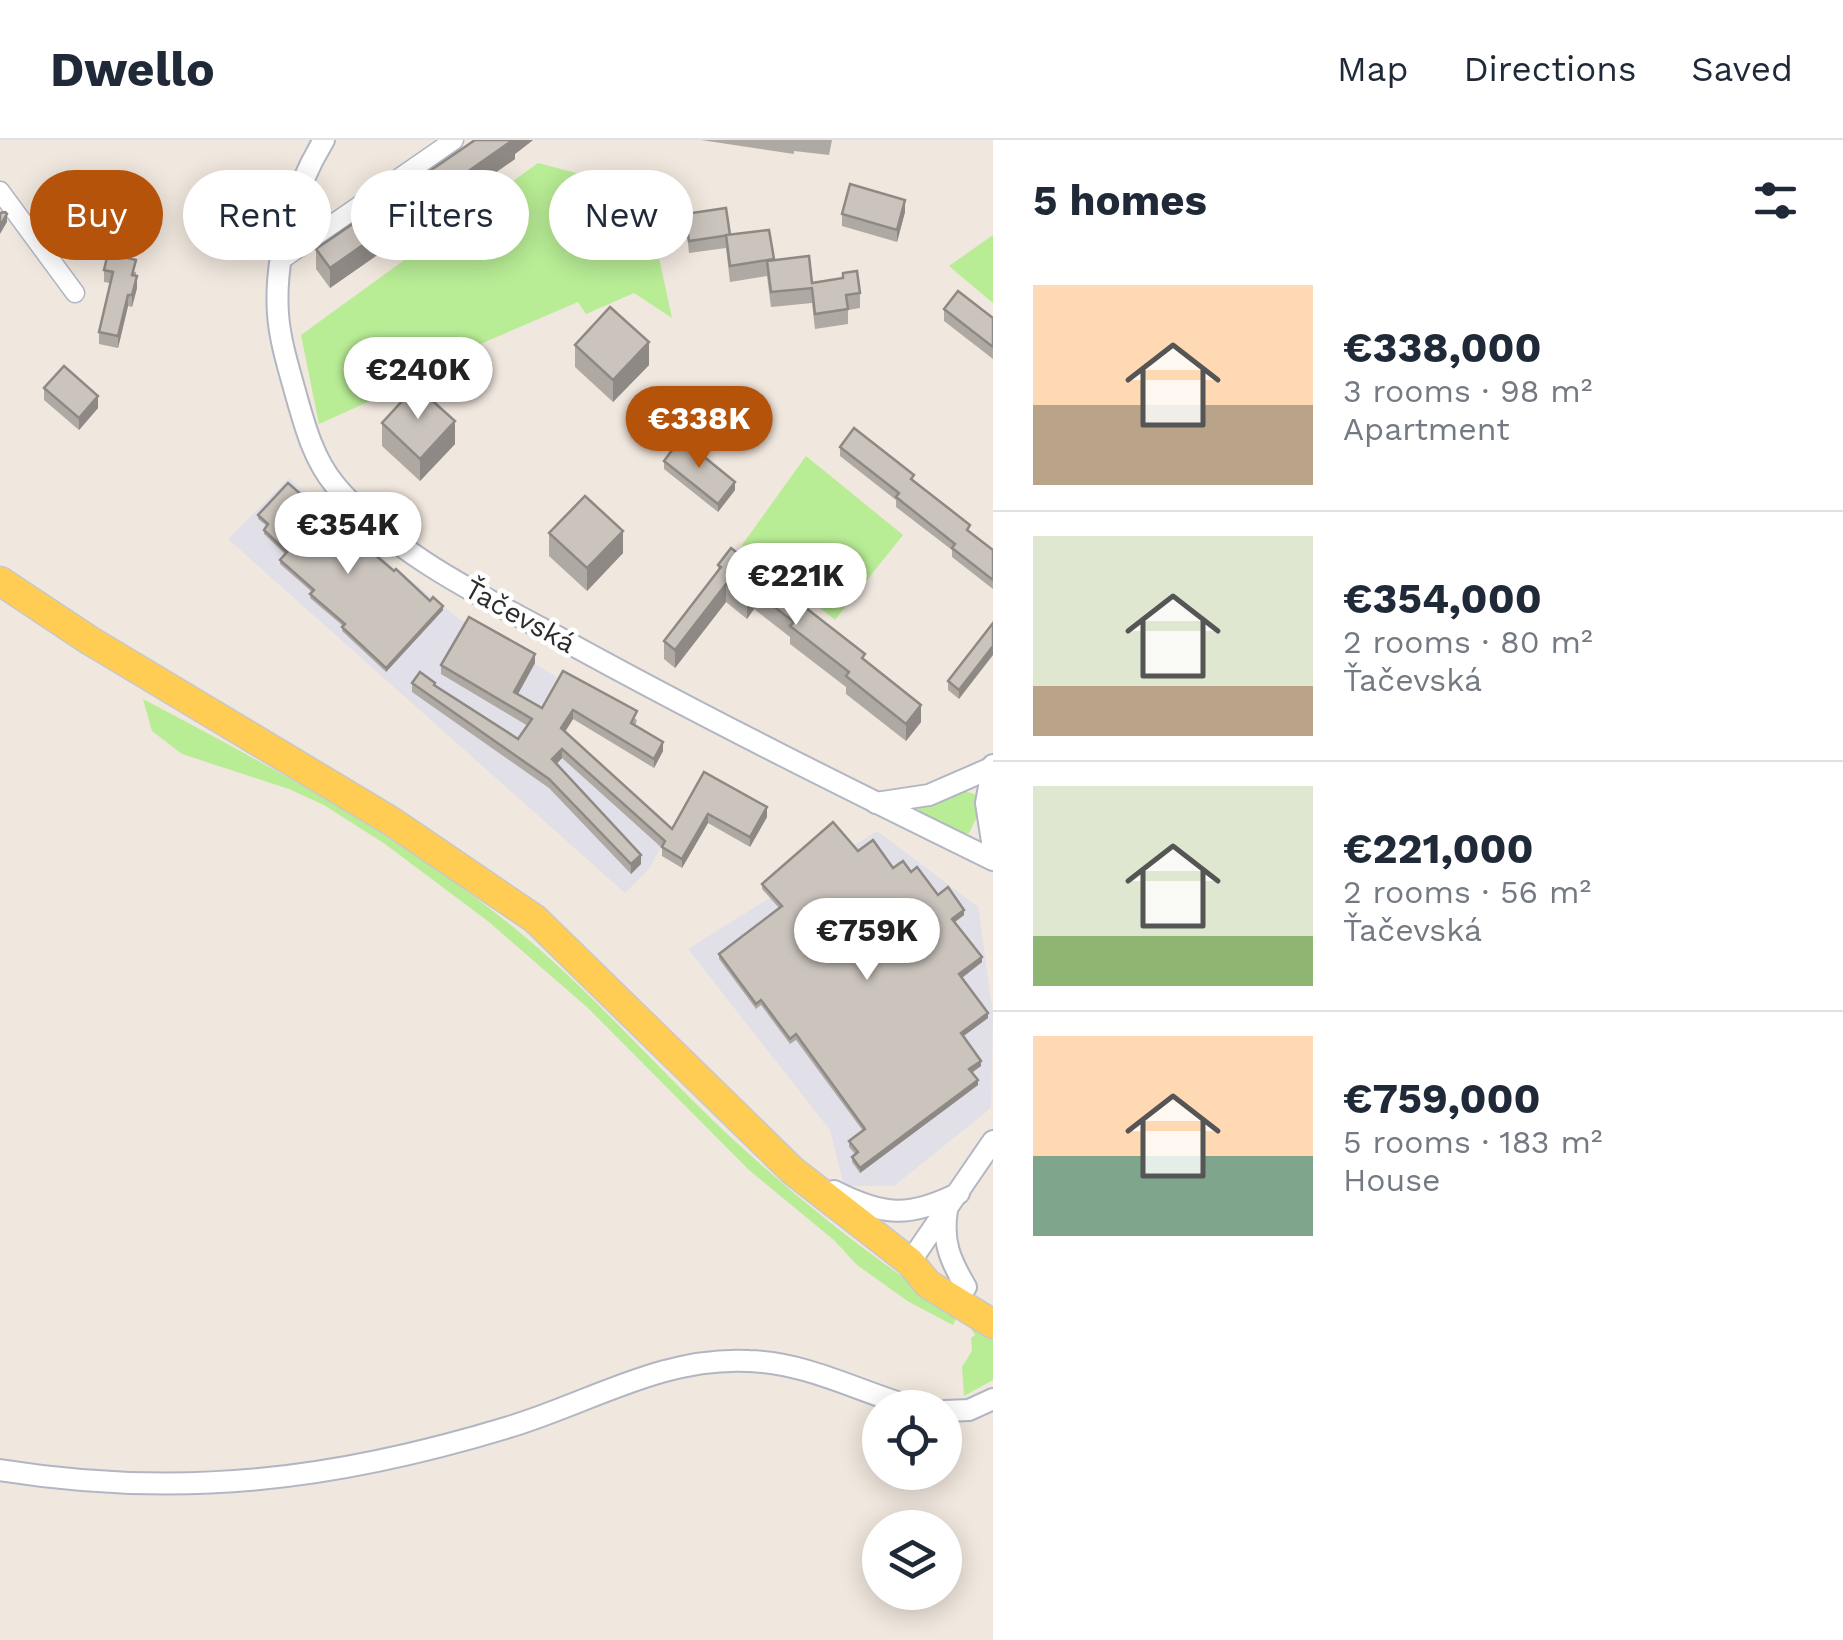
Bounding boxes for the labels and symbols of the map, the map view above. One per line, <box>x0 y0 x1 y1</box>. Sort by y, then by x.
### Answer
pin: €240K <box>348 337 488 422</box>
pin: €338K <box>629 386 769 471</box>
pin: €354K <box>278 492 418 577</box>
pin: €221K <box>726 543 866 628</box>
street label: Ťačevská <box>459 572 581 660</box>
pin: €759K <box>797 898 937 983</box>

